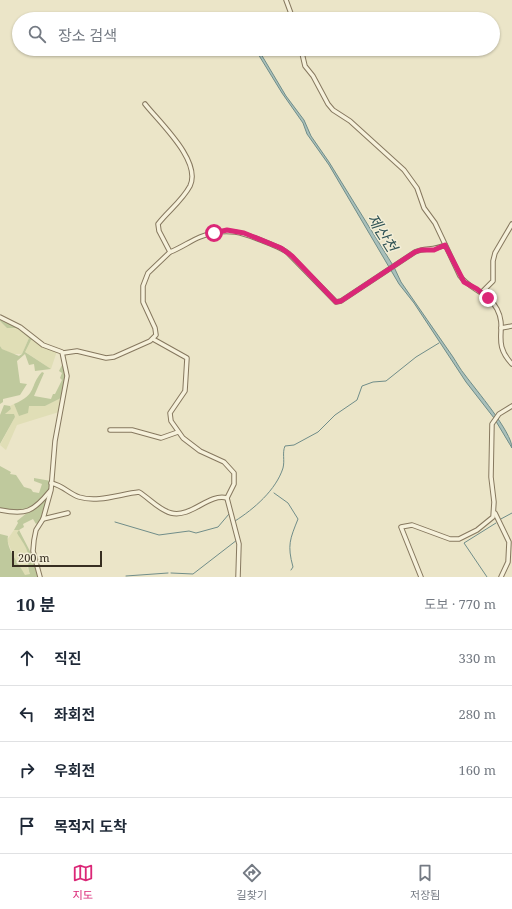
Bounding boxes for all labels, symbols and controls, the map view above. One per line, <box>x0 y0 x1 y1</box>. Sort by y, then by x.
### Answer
search box <box>12 12 500 56</box>
icon: search <box>26 23 48 45</box>
text: 장소 검색 <box>58 25 117 45</box>
water label: 제산천 <box>363 210 403 257</box>
route start <box>205 224 223 242</box>
route end <box>479 289 497 307</box>
scale bar <box>12 549 102 568</box>
text: 200 m <box>18 550 50 565</box>
text: 10 분 <box>16 593 55 616</box>
text: 도보 · 770 m <box>425 595 496 613</box>
icon: ahead <box>16 647 38 669</box>
text: 직진 <box>54 648 82 668</box>
text: 330 m <box>459 649 496 667</box>
icon: left <box>16 703 38 725</box>
text: 좌회전 <box>54 704 95 724</box>
text: 280 m <box>459 705 496 723</box>
icon: right <box>16 759 38 781</box>
text: 우회전 <box>54 760 95 780</box>
text: 160 m <box>459 761 496 779</box>
icon: arrive <box>16 815 38 837</box>
text: 목적지 도착 <box>54 816 127 836</box>
tab: 지도 <box>72 862 94 902</box>
tab: 길찾기 <box>237 862 267 902</box>
tab: 저장됨 <box>410 862 440 902</box>

